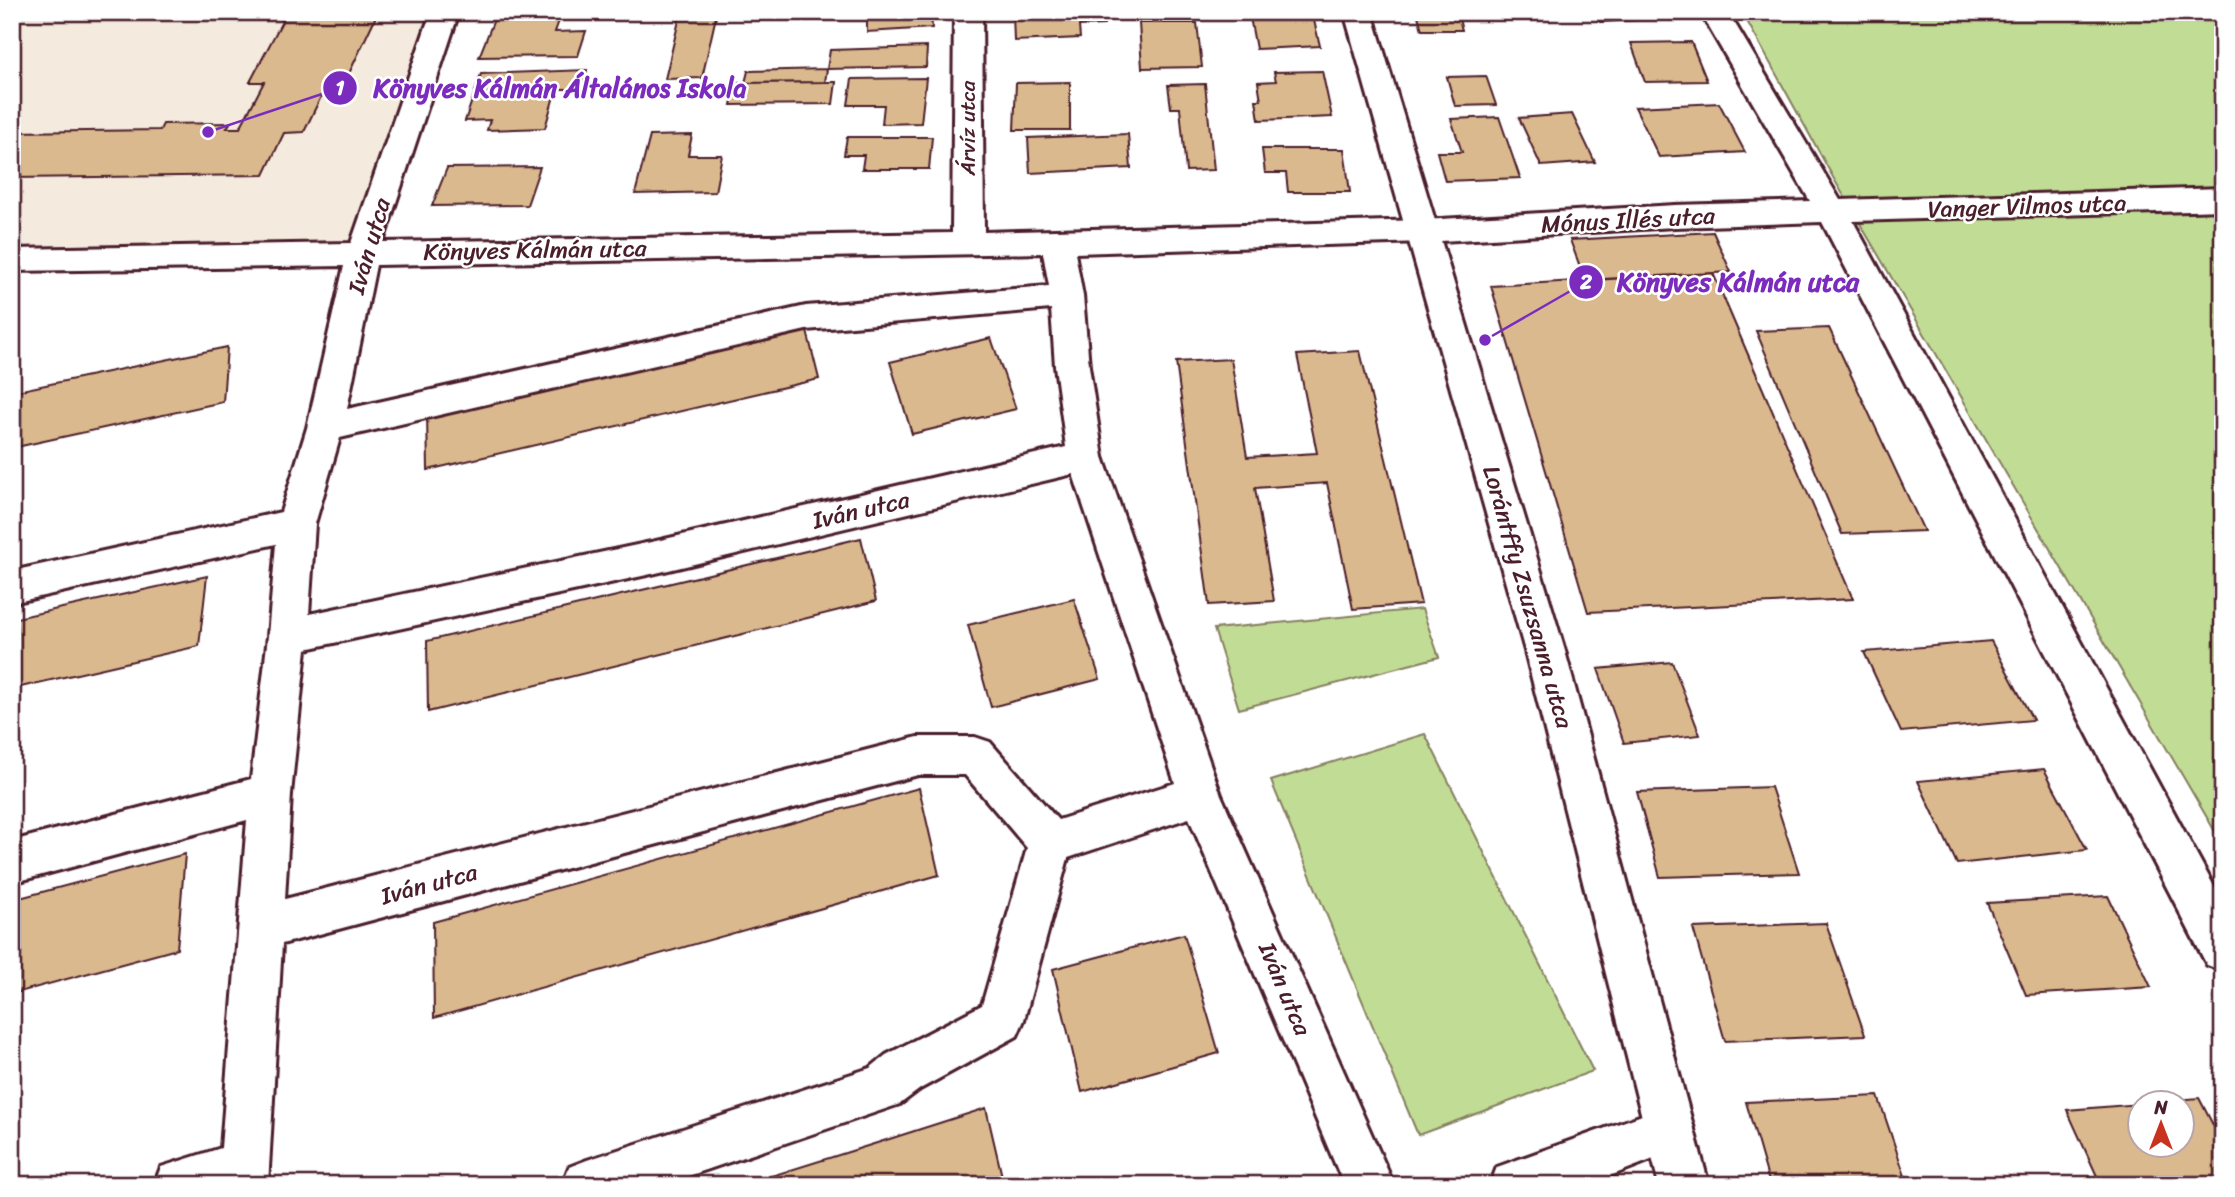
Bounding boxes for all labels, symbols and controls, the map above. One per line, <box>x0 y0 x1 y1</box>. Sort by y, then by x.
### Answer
callout: Könyves Kálmán Általános Iskola <box>323 64 762 111</box>
text: Könyves Kálmán Általános Iskola <box>372 65 747 111</box>
text: 1 <box>335 69 345 107</box>
street label: Árvíz utca <box>949 80 987 176</box>
street label: Vanger Vilmos utca <box>1927 182 2127 230</box>
street label: Iván utca <box>335 192 403 300</box>
street label: Mónus Illés utca <box>1540 194 1717 246</box>
street label: Könyves Kálmán utca <box>423 227 648 273</box>
callout: Könyves Kálmán utca <box>1568 258 1873 305</box>
text: Könyves Kálmán utca <box>1616 259 1860 305</box>
text: 2 <box>1579 263 1592 301</box>
street label: Lorántffy Zsuzsanna utca <box>1470 460 1586 734</box>
street label: Iván utca <box>807 478 915 542</box>
street label: Iván utca <box>375 851 483 917</box>
street label: Iván utca <box>1246 935 1324 1043</box>
north arrow <box>2126 1088 2196 1158</box>
text: N <box>2153 1091 2168 1124</box>

